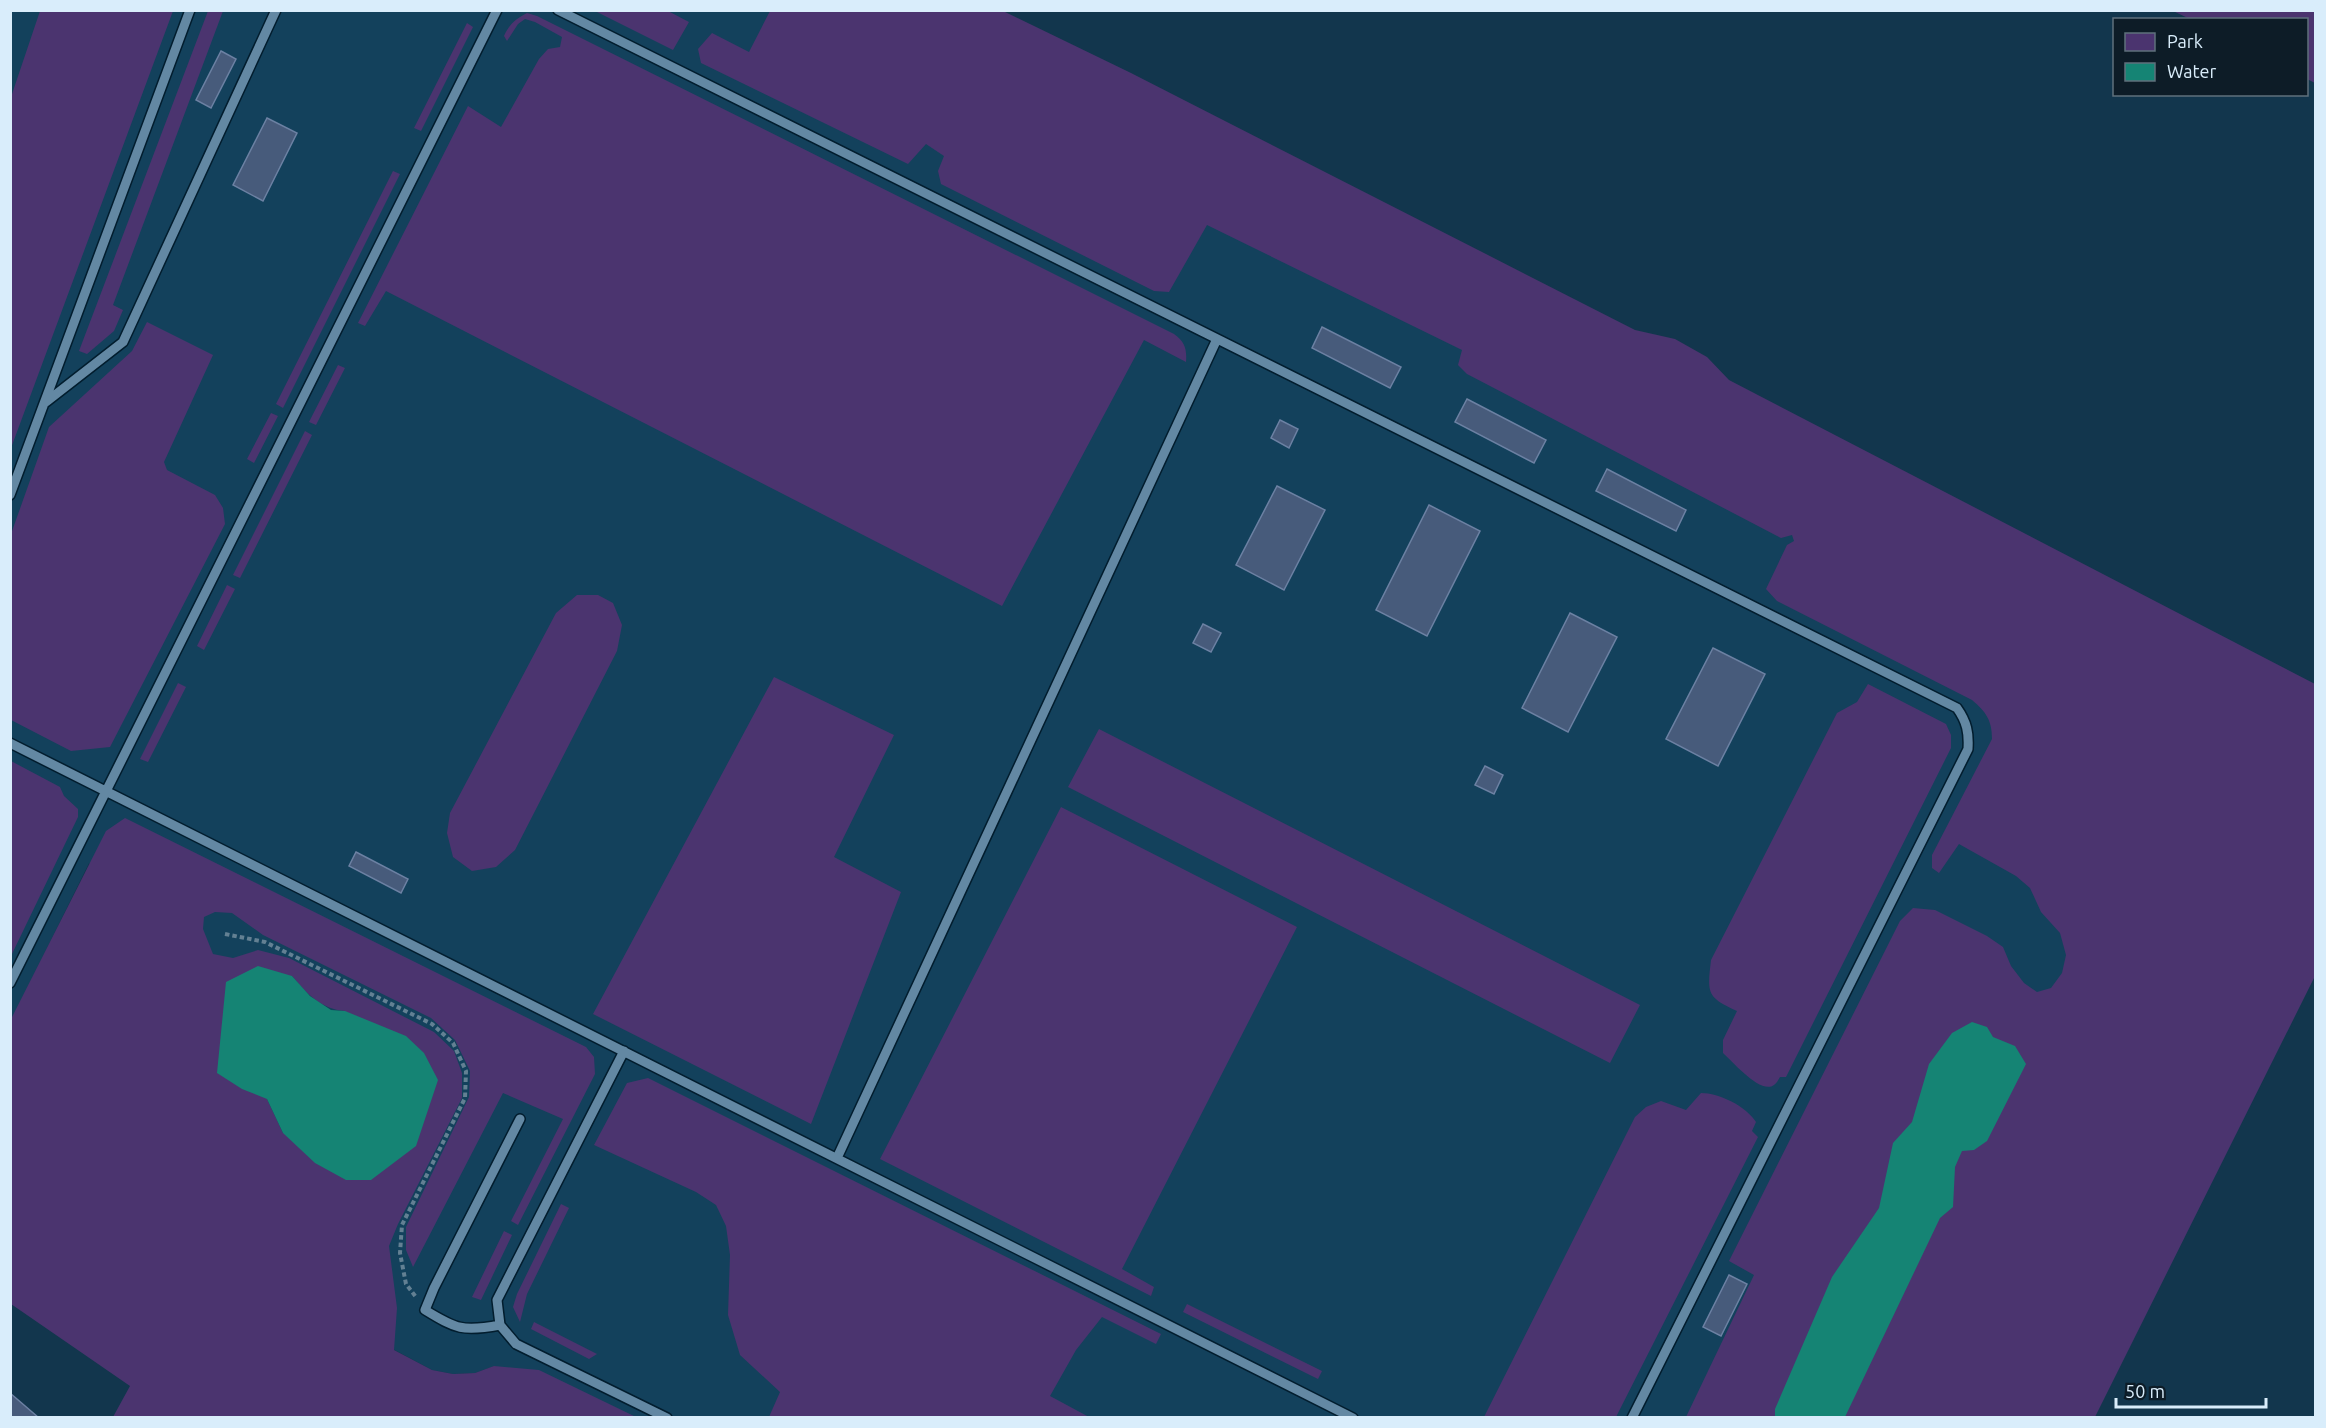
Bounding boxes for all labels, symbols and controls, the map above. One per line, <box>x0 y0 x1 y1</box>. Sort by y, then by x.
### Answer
legend <box>2113 18 2308 96</box>
text: Park <box>2167 31 2203 51</box>
text: Water <box>2167 61 2217 81</box>
scale bar <box>2116 1371 2266 1409</box>
text: 50 m <box>2125 1381 2165 1401</box>

